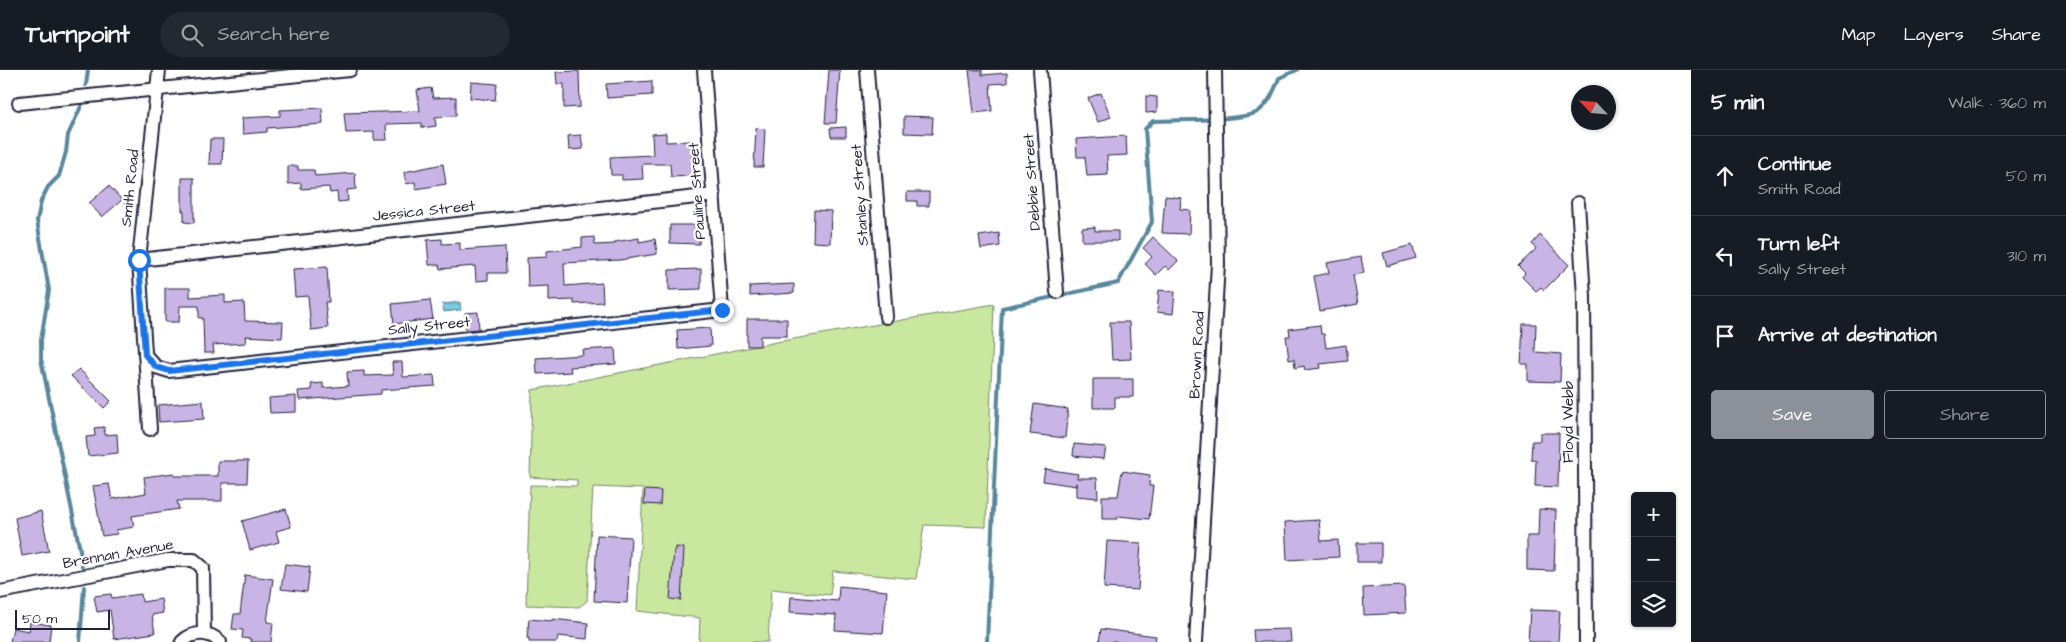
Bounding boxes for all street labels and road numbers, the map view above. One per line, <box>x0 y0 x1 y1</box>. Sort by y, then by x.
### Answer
street label: Debbie Street <box>1018 133 1046 231</box>
street label: Pauline Street <box>683 142 711 240</box>
street label: Stanley Street <box>846 143 875 247</box>
street label: Smith Road <box>116 148 145 228</box>
street label: Jessica Street <box>372 195 476 227</box>
street label: Brown Road <box>1184 310 1210 399</box>
street label: Sally Street <box>387 311 471 342</box>
street label: Floyd Webb <box>1558 380 1580 463</box>
street label: Brennan Avenue <box>61 534 175 574</box>

